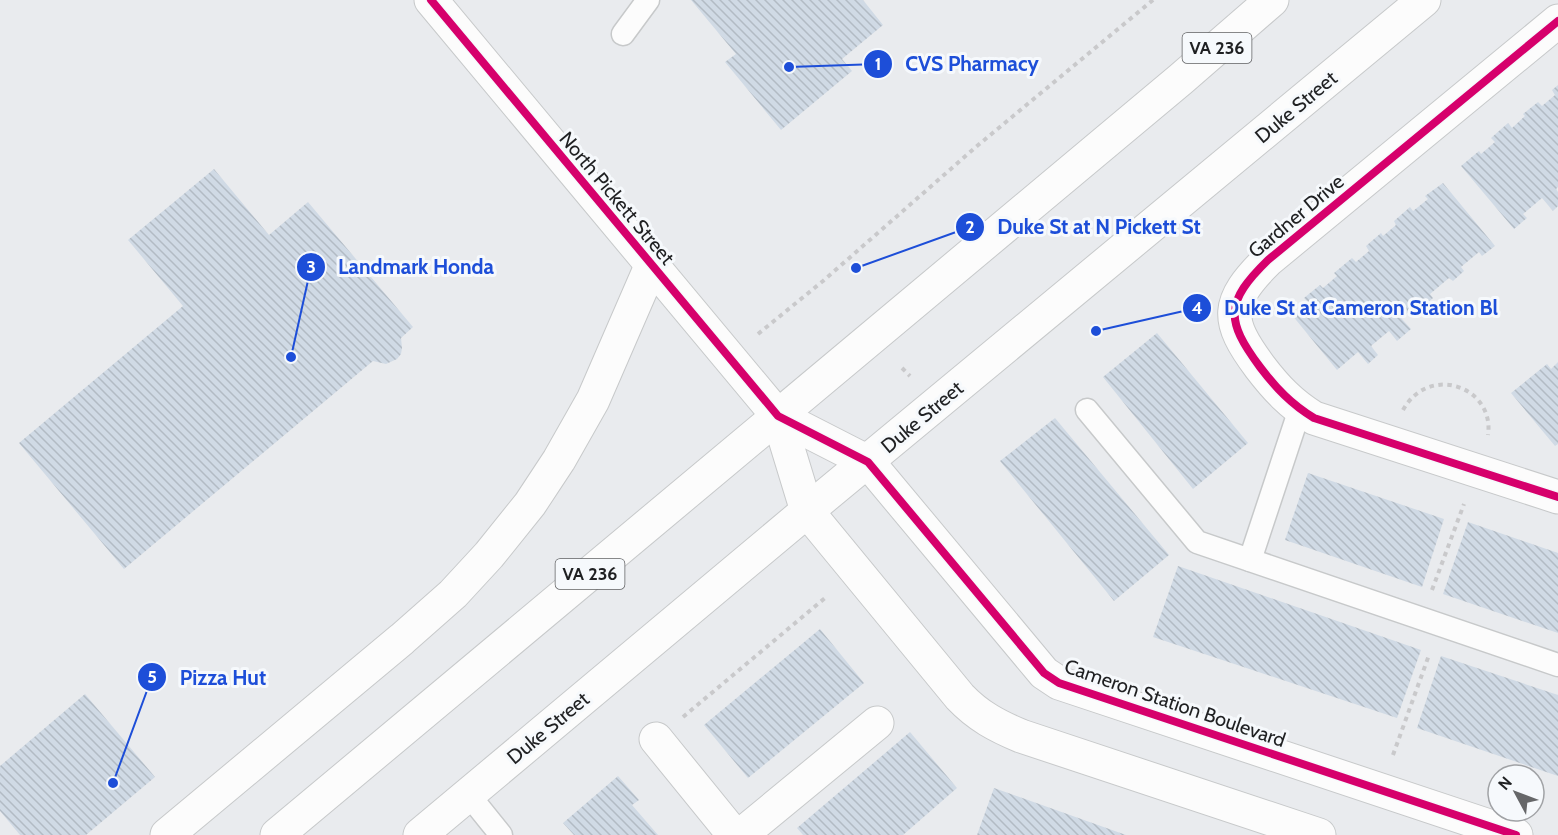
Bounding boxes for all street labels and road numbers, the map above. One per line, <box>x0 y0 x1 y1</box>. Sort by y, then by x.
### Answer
road number: VA 236 <box>1182 33 1252 63</box>
street label: Duke Street <box>1250 66 1342 148</box>
street label: North Pickett Street <box>554 127 680 269</box>
street label: Gardner Drive <box>1243 169 1349 263</box>
street label: Duke Street <box>876 376 968 458</box>
road number: VA 236 <box>556 559 624 589</box>
street label: Cameron Station Boulevard <box>1061 654 1289 752</box>
street label: Duke Street <box>502 687 594 769</box>

